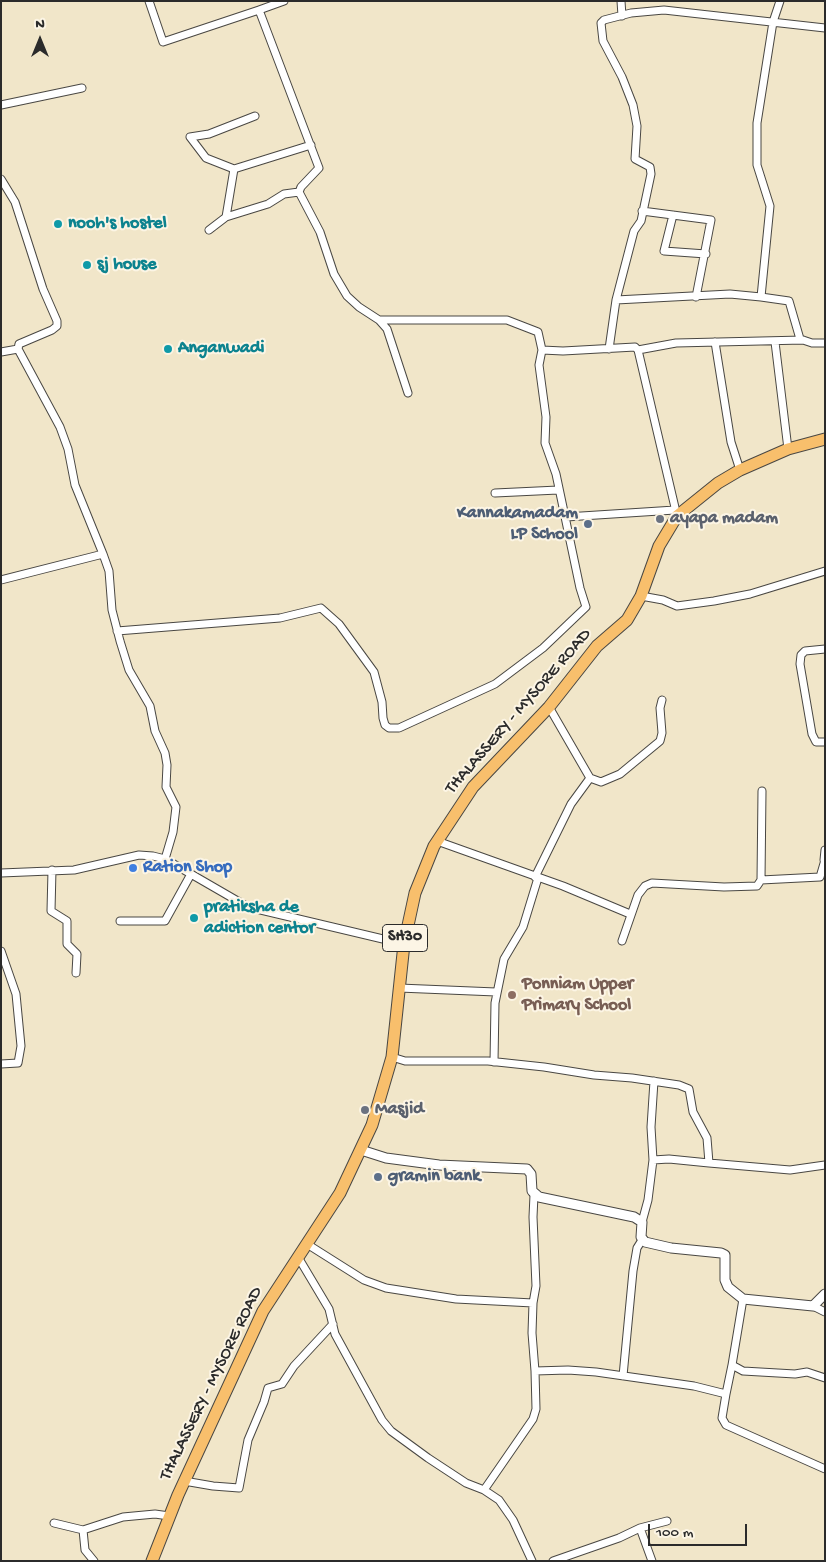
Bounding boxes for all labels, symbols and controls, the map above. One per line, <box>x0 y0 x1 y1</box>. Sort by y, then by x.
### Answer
north arrow <box>15 15 65 65</box>
text: N <box>35 16 45 33</box>
place label: nooh's hostel <box>68 213 167 235</box>
marker: nooh's hostel <box>52 218 64 230</box>
place label: sj house <box>97 254 157 276</box>
marker: sj house <box>81 259 93 271</box>
place label: Anganwadi <box>178 338 264 360</box>
marker: Anganwadi <box>162 343 174 355</box>
place label: Kannakamadam LP School <box>457 503 578 546</box>
place label: ayapa madam <box>670 508 778 530</box>
marker: ayapa madam <box>654 513 666 525</box>
marker: Kannakamadam LP School <box>582 518 594 530</box>
street label: THALASSERY - MYSORE ROAD <box>441 625 597 799</box>
place label: Ration Shop <box>143 857 232 879</box>
marker: Ration Shop <box>127 862 139 874</box>
place label: pratiksha de adiction centor <box>204 897 315 940</box>
marker: pratiksha de adiction centor <box>188 912 200 924</box>
road number: SH30 <box>382 924 428 951</box>
place label: Ponniam Upper Primary School <box>522 974 633 1016</box>
marker: Ponniam Upper Primary School <box>506 989 518 1001</box>
place label: Masjid <box>375 1099 424 1121</box>
marker: Masjid <box>359 1104 371 1116</box>
place label: gramin bank <box>388 1166 480 1188</box>
marker: gramin bank <box>372 1171 384 1183</box>
street label: THALASSERY - MYSORE ROAD <box>156 1284 268 1484</box>
scale bar <box>651 1514 750 1546</box>
text: 100 m <box>656 1524 693 1542</box>

